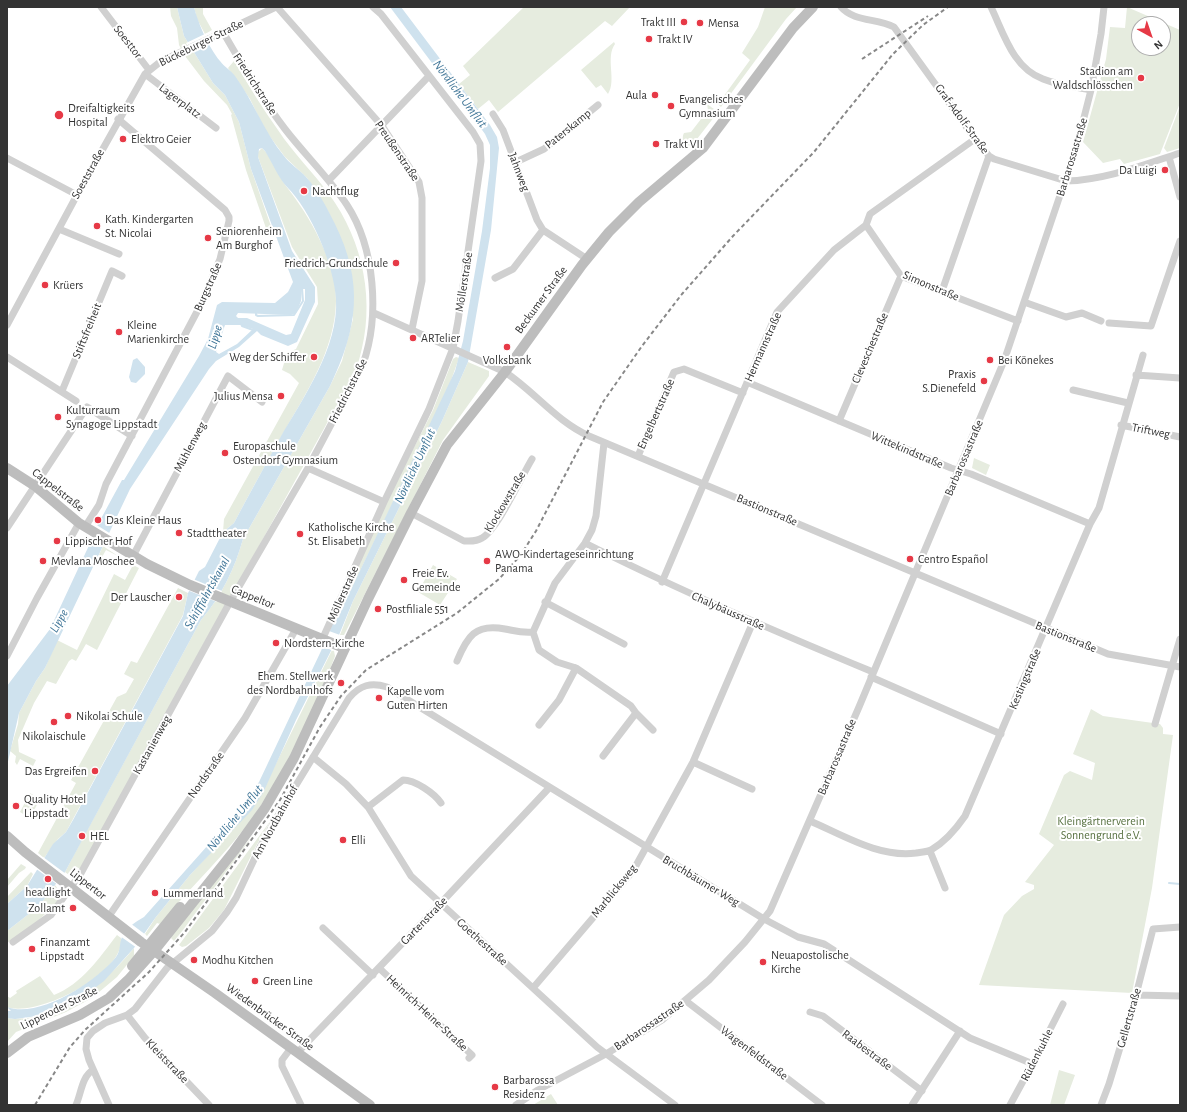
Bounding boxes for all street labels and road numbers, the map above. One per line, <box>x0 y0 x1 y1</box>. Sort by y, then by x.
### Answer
street label: Bückeburger Straße <box>156 16 246 70</box>
street label: Soesttor <box>110 22 146 62</box>
street label: Friedrichstraße <box>230 50 280 118</box>
street label: Lagerplatz <box>156 80 204 122</box>
street label: Graf-Adolf-Straße <box>932 81 992 157</box>
street label: Paterskamp <box>542 106 594 152</box>
street label: Barbarossastraße <box>1053 116 1091 198</box>
street label: Preußenstraße <box>372 118 422 184</box>
street label: Soeststraße <box>68 147 108 201</box>
street label: Jahnweg <box>505 151 533 193</box>
street label: Möllerstraße <box>452 251 476 313</box>
street label: Burgstraße <box>191 260 225 314</box>
street label: Beckumer Straße <box>512 263 570 337</box>
street label: Simonstraße <box>901 268 961 304</box>
street label: Stiftsfreiheit <box>69 301 105 361</box>
street label: Hermannstraße <box>741 310 785 384</box>
street label: Cleveschestraße <box>849 310 891 386</box>
street label: Friedrichstraße <box>326 356 370 426</box>
street label: Engelbertstraße <box>634 377 678 451</box>
street label: Barbarossastraße <box>941 418 987 498</box>
street label: Mühlenweg <box>171 419 209 475</box>
street label: Triftweg <box>1131 420 1171 442</box>
street label: Wittekindstraße <box>869 428 945 472</box>
street label: Cappelstraße <box>29 465 87 515</box>
street label: Klockowstraße <box>481 469 529 535</box>
street label: Bastionstraße <box>734 491 800 529</box>
street label: Möllerstraße <box>324 564 362 624</box>
street label: Cappeltor <box>229 582 277 612</box>
street label: Chalybäusstraße <box>689 589 767 633</box>
street label: Bastionstraße <box>1033 618 1099 656</box>
street label: Kestingstraße <box>1006 646 1044 712</box>
street label: Kastanienweg <box>130 713 174 777</box>
street label: Barbarossastraße <box>814 717 860 797</box>
street label: Nordstraße <box>185 749 227 801</box>
street label: Am Nordbahnhof <box>249 783 301 861</box>
street label: Bruchbäumer Weg <box>660 852 742 910</box>
street label: Marblicksweg <box>588 861 640 921</box>
street label: Lippertor <box>67 865 109 903</box>
street label: Gartenstraße <box>397 894 451 948</box>
street label: Goethestraße <box>454 915 510 969</box>
street label: Heinrich-Heine-Straße <box>383 972 471 1054</box>
street label: Wiedenbrücker Straße <box>223 980 317 1054</box>
street label: Lipperoder Straße <box>18 983 100 1033</box>
street label: Gellertstraße <box>1114 987 1144 1049</box>
street label: Barbarossastraße <box>611 996 687 1054</box>
street label: Wagenfeldstraße <box>717 1023 791 1083</box>
street label: Rüdenkuhle <box>1018 1026 1056 1084</box>
street label: Raabestraße <box>839 1027 895 1073</box>
street label: Kleiststraße <box>142 1036 192 1086</box>

